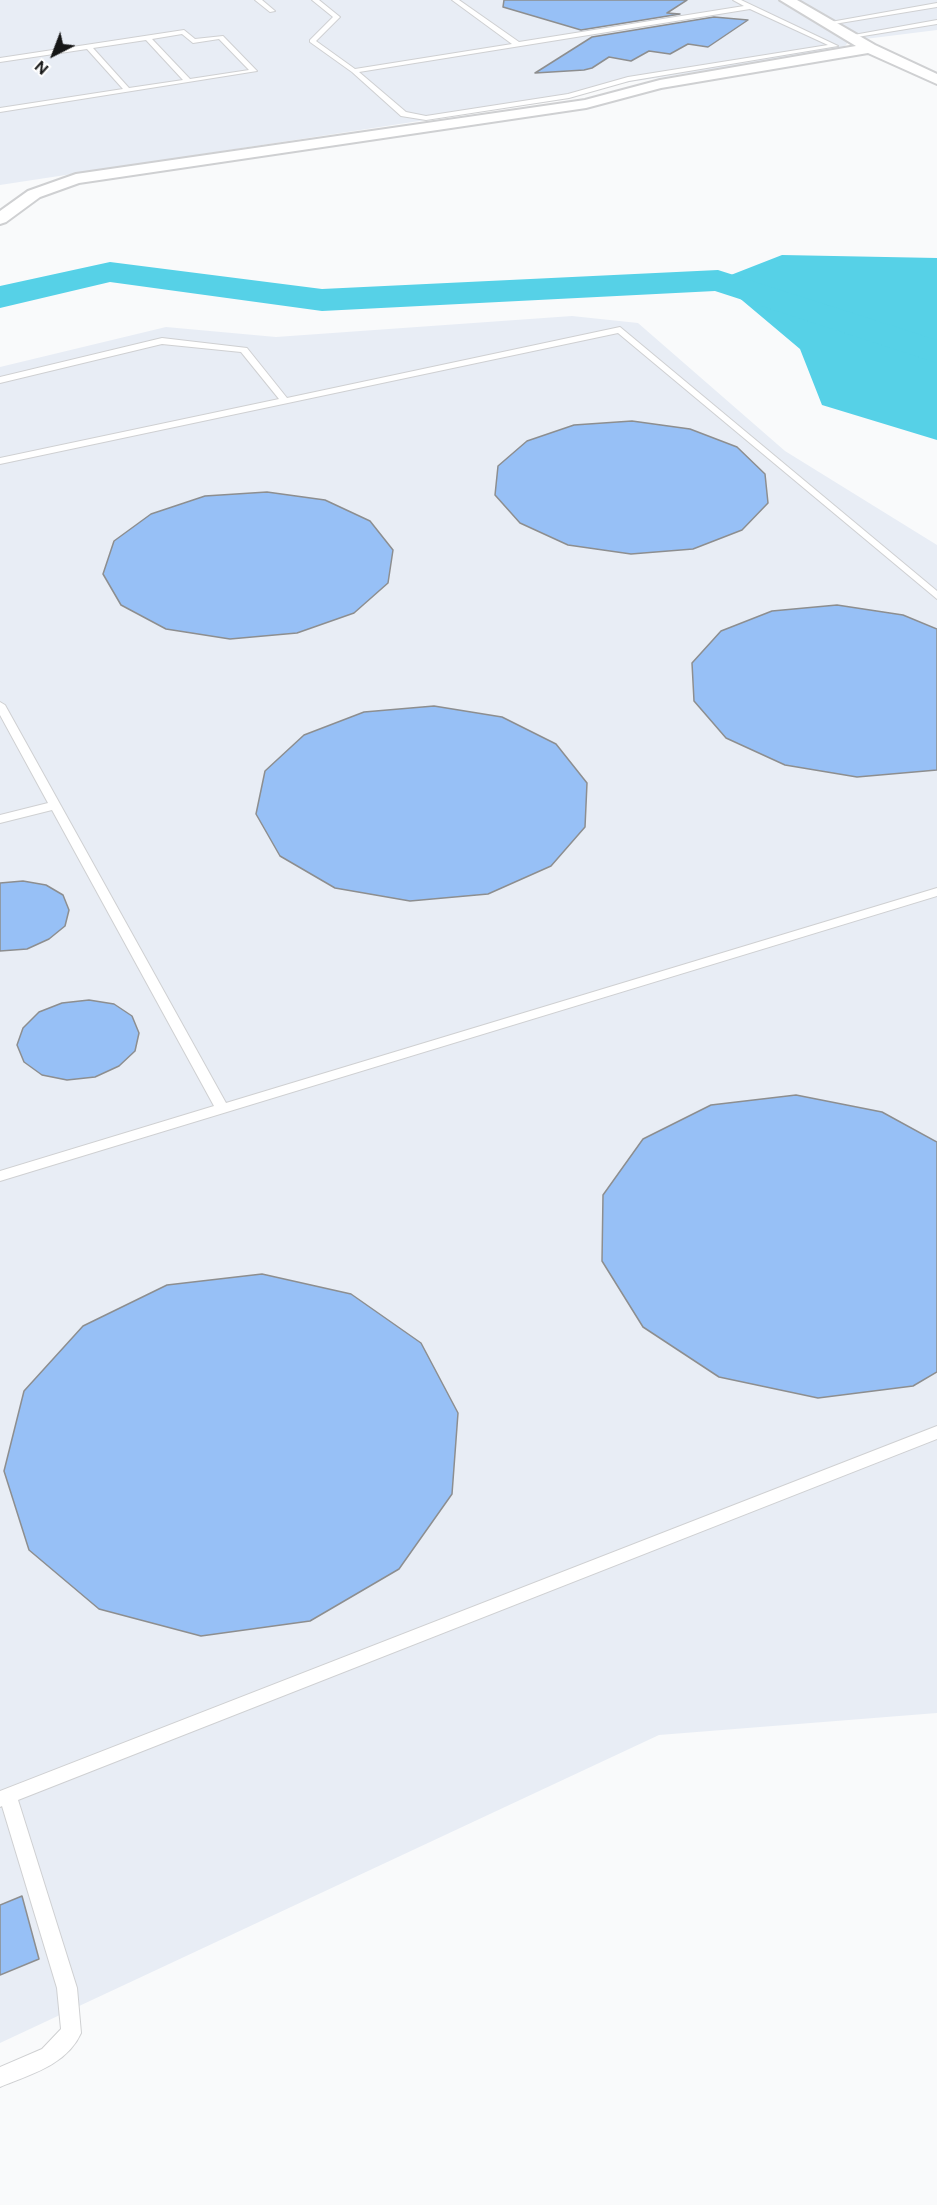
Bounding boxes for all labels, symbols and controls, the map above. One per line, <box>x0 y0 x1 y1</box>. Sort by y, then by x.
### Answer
north arrow <box>24 24 84 84</box>
text: N <box>30 56 53 79</box>

